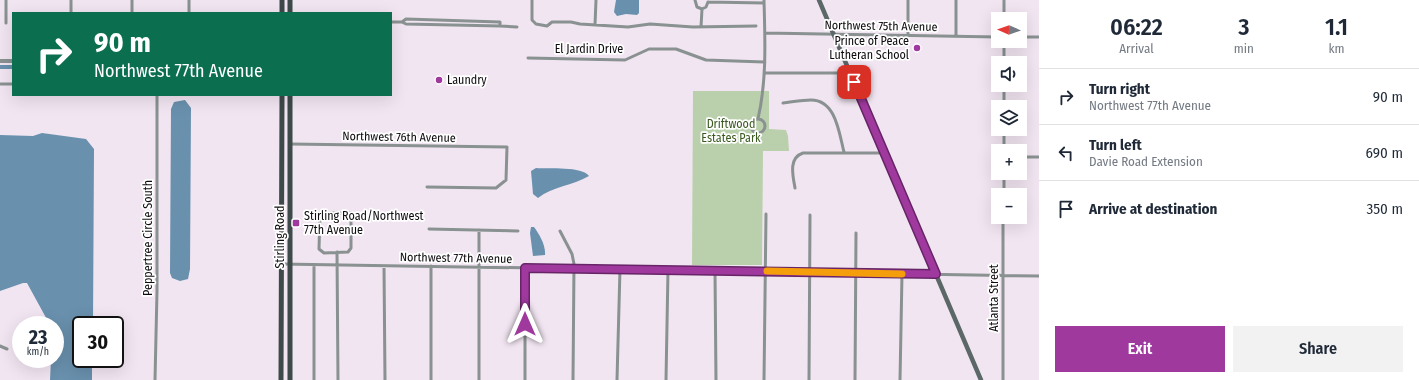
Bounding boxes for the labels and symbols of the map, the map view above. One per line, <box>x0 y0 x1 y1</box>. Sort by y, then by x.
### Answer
north arrow <box>991 12 1027 48</box>
street label: Northwest 75th Avenue <box>824 18 938 34</box>
place label: Prince of Peace Lutheran School <box>829 34 909 62</box>
street label: El Jardin Drive <box>555 42 623 56</box>
marker: Prince of Peace Lutheran School <box>912 43 922 53</box>
pin <box>837 65 871 99</box>
place label: Laundry <box>447 73 487 87</box>
marker: Laundry <box>434 75 444 85</box>
park label: Driftwood Estates Park <box>701 117 761 145</box>
street label: Northwest 76th Avenue <box>342 129 456 145</box>
street label: Peppertree Circle South <box>141 180 155 296</box>
street label: Stirling Road <box>273 206 287 268</box>
place label: Stirling Road/Northwest 77th Avenue <box>304 209 424 237</box>
marker: Stirling Road/Northwest 77th Avenue <box>291 218 301 228</box>
street label: Northwest 77th Avenue <box>400 250 512 266</box>
street label: Atlanta Street <box>987 264 1001 332</box>
position arrow <box>504 303 546 345</box>
speed limit sign: 30 <box>72 316 124 368</box>

